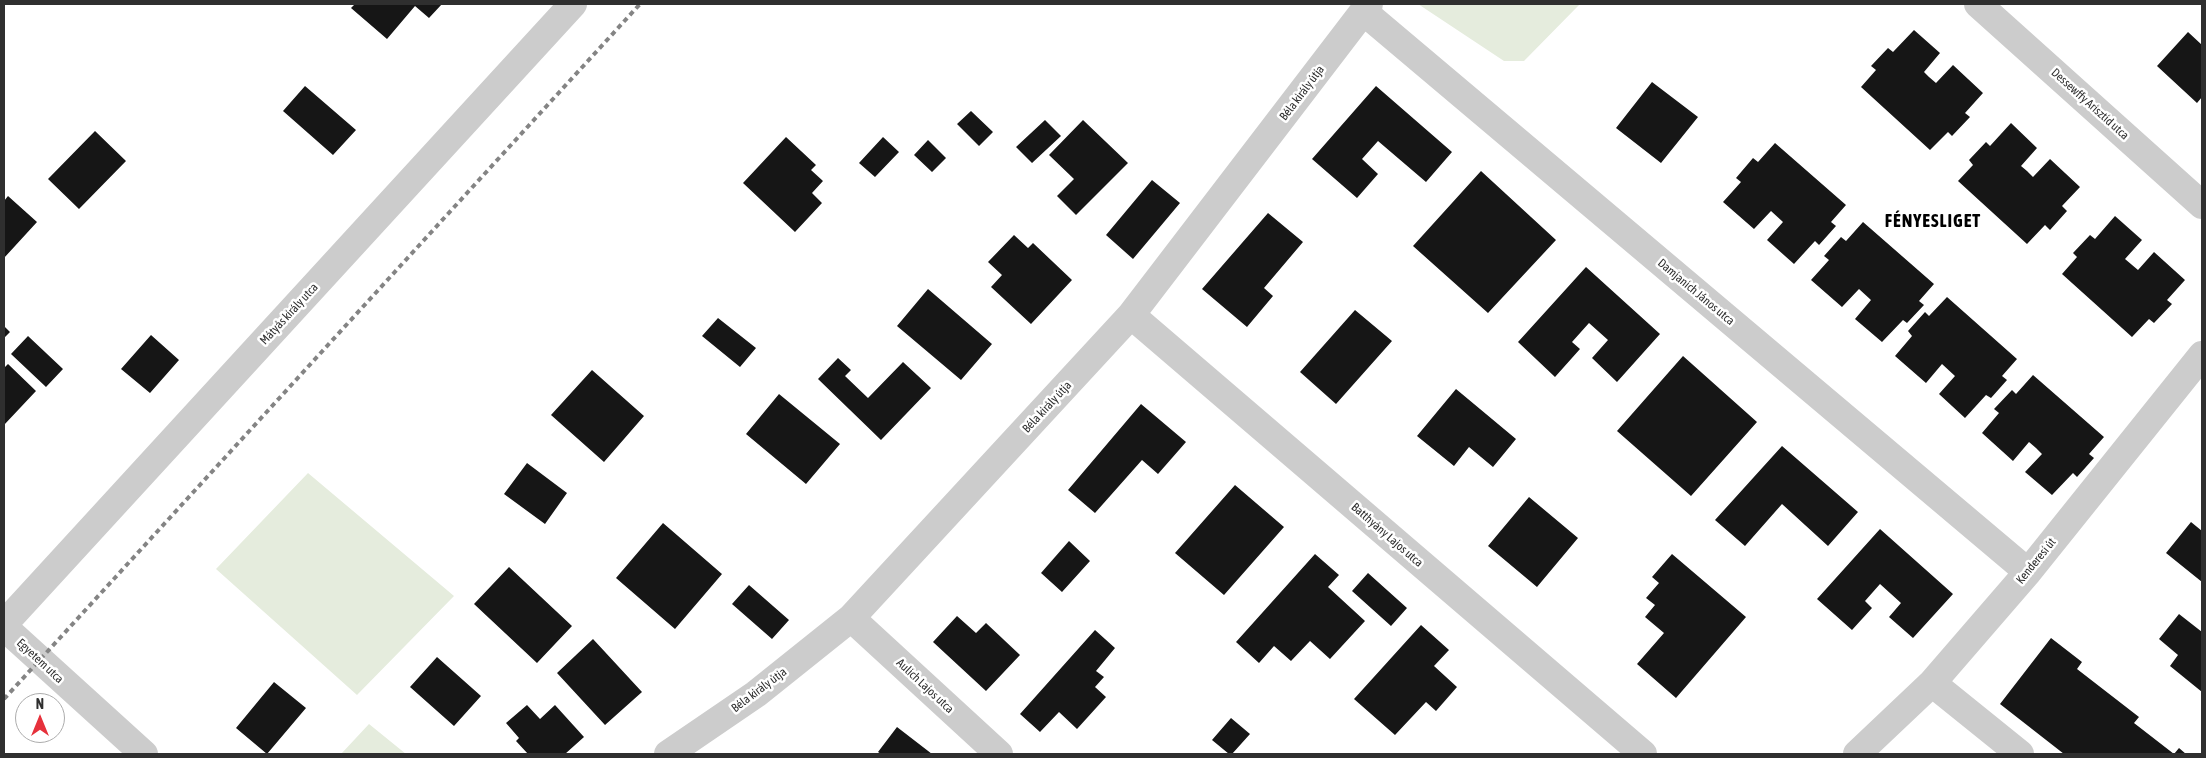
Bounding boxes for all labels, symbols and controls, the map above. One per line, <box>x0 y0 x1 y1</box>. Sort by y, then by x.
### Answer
street label: Béla király útja <box>1277 63 1327 123</box>
street label: Dessewffy Arisztid utca <box>2048 65 2132 143</box>
district label: FÉNYESLIGET <box>1883 210 1983 232</box>
street label: Damjanich János utca <box>1655 256 1737 328</box>
street label: Mátyás király utca <box>257 280 321 348</box>
street label: Béla király útja <box>1019 378 1075 436</box>
street label: Batthyány Lajos utca <box>1348 500 1426 570</box>
street label: Kenderesi út <box>2013 535 2059 587</box>
street label: Egyetem utca <box>14 636 66 686</box>
street label: Aulich Lajos utca <box>893 656 957 716</box>
street label: Béla király útja <box>729 665 789 715</box>
north arrow <box>15 693 65 743</box>
text: N <box>36 696 44 712</box>

